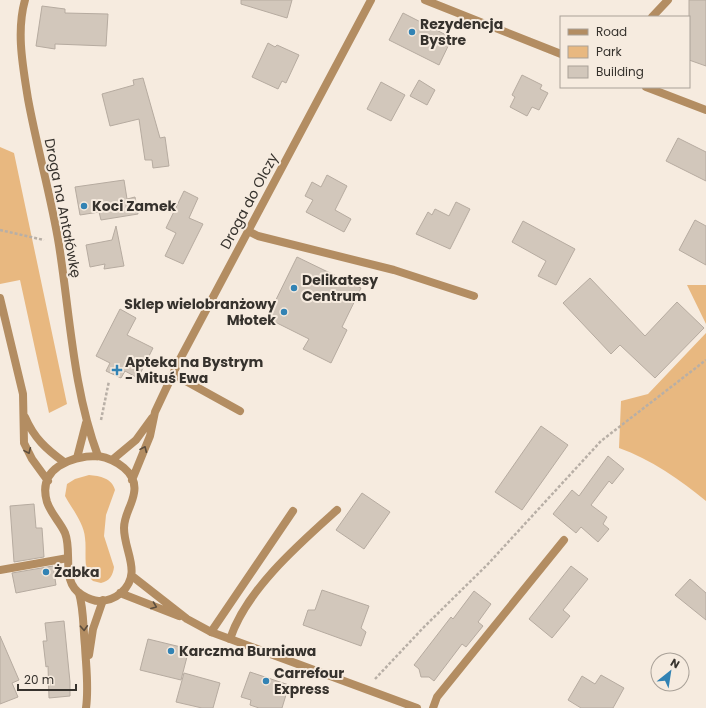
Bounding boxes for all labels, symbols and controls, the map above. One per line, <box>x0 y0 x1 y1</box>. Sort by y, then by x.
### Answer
place label: Rezydencja Bystre <box>420 14 503 50</box>
legend <box>560 16 690 88</box>
text: Road <box>596 23 627 40</box>
marker: Rezydencja Bystre <box>407 27 417 37</box>
text: Park <box>596 43 623 60</box>
text: Building <box>596 63 644 80</box>
street label: Droga na Antałówkę <box>40 137 86 280</box>
street label: Droga do Olczy <box>215 149 283 253</box>
place label: Koci Zamek <box>92 196 177 216</box>
marker: Koci Zamek <box>79 201 89 211</box>
place label: Delikatesy Centrum <box>302 270 378 306</box>
marker: Delikatesy Centrum <box>289 283 299 293</box>
place label: Sklep wielobranżowy Młotek <box>124 294 276 330</box>
marker: Sklep wielobranżowy Młotek <box>279 307 289 317</box>
place label: Apteka na Bystrym - Mituś Ewa <box>125 352 264 388</box>
marker: Apteka na Bystrym - Mituś Ewa <box>112 365 122 375</box>
one-way arrow <box>139 445 147 453</box>
one-way arrow <box>23 447 31 455</box>
place label: Żabka <box>54 562 100 582</box>
marker: Żabka <box>41 567 51 577</box>
one-way arrow <box>150 601 157 609</box>
one-way arrow <box>79 625 88 631</box>
place label: Karczma Burniawa <box>179 641 316 661</box>
marker: Karczma Burniawa <box>166 646 176 656</box>
north arrow <box>650 652 690 692</box>
text: N <box>667 654 683 672</box>
place label: Carrefour Express <box>274 663 344 699</box>
scale bar <box>18 666 76 692</box>
text: 20 m <box>24 671 54 688</box>
marker: Carrefour Express <box>261 676 271 686</box>

